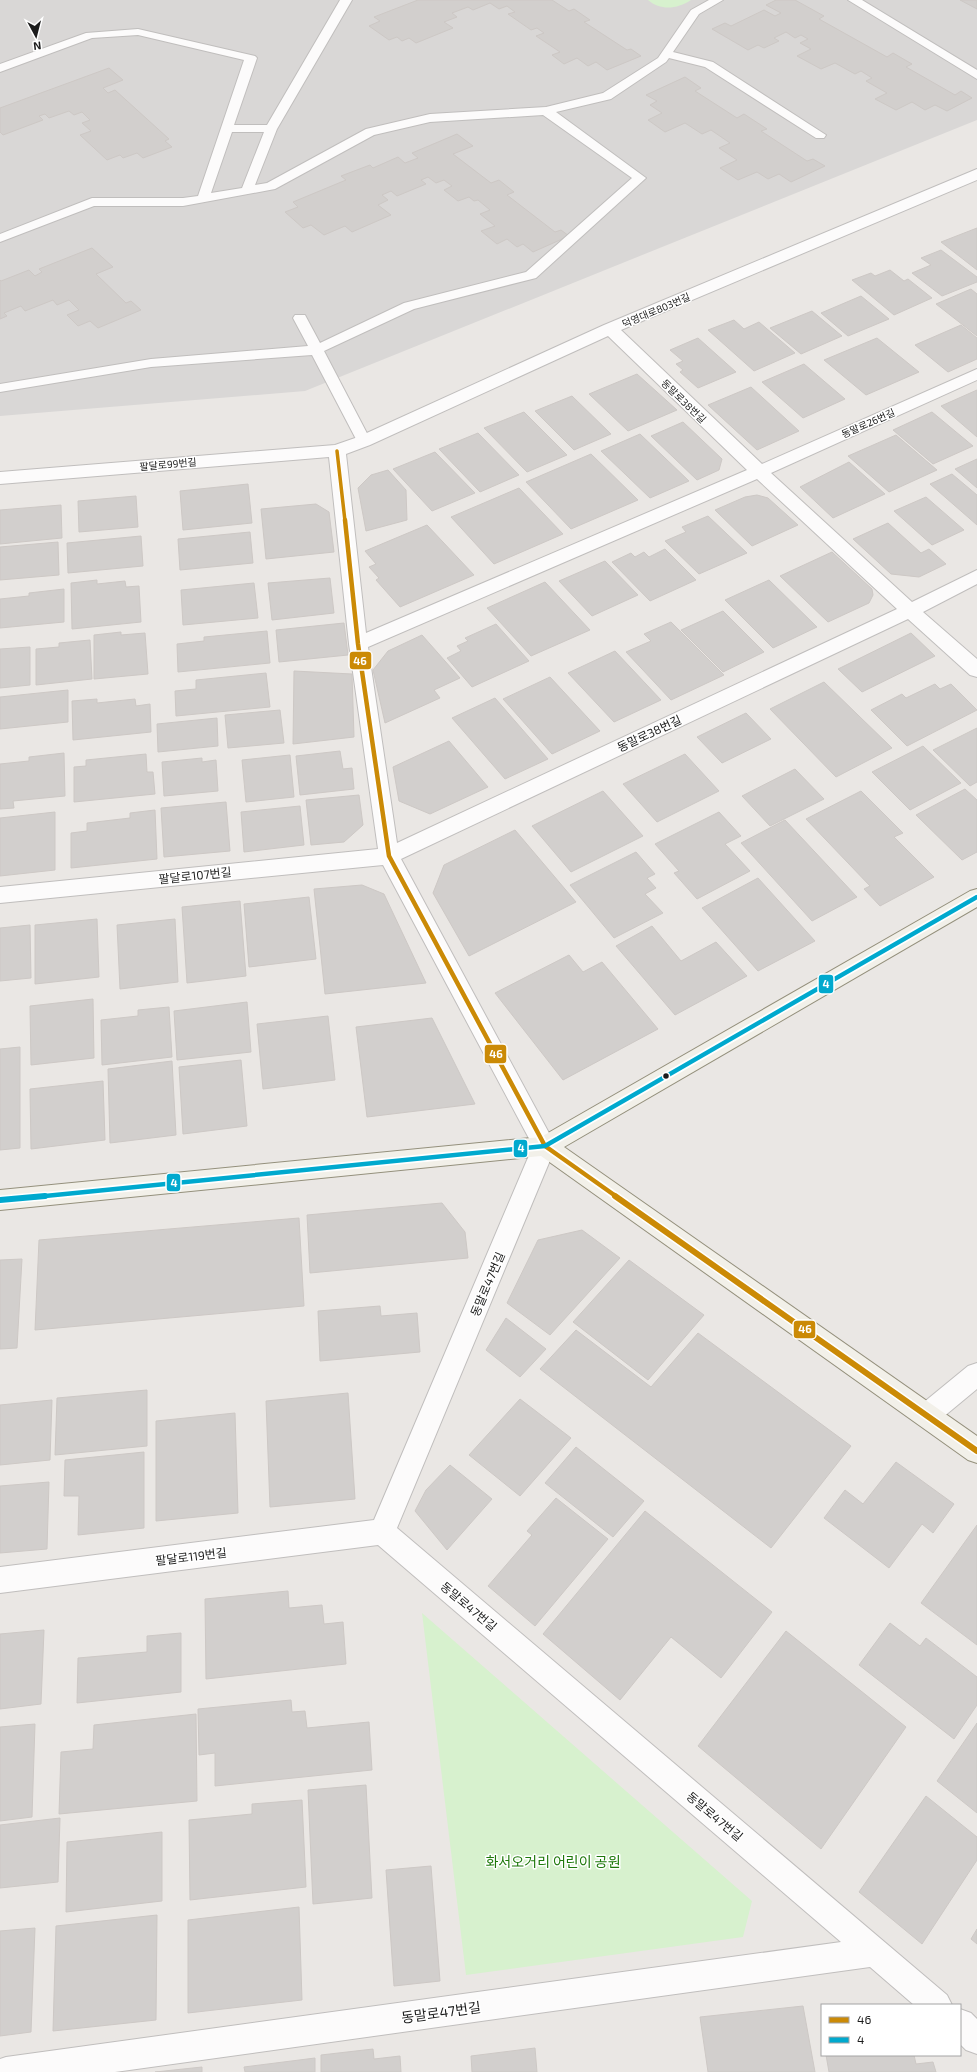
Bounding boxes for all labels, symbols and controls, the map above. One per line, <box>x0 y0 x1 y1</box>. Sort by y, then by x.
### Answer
north arrow <box>16 16 56 56</box>
text: N <box>32 39 42 53</box>
street label: 덕영대로803번길 <box>620 290 692 330</box>
street label: 동말로38번길 <box>659 377 709 425</box>
street label: 동말로26번길 <box>839 406 897 440</box>
street label: 팔달로99번길 <box>139 456 197 472</box>
line badge: 46 <box>349 651 372 670</box>
text: 46 <box>353 654 367 667</box>
street label: 동말로38번길 <box>615 712 683 754</box>
street label: 팔달로107번길 <box>158 864 232 886</box>
line badge: 4 <box>818 974 834 994</box>
text: 4 <box>822 977 830 990</box>
line badge: 46 <box>484 1044 507 1064</box>
text: 46 <box>489 1047 503 1060</box>
unlabelled marker <box>661 1071 671 1081</box>
line badge: 4 <box>513 1139 528 1158</box>
text: 4 <box>517 1141 525 1154</box>
line badge: 4 <box>166 1173 181 1192</box>
text: 4 <box>170 1176 178 1189</box>
street label: 동말로47번길 <box>467 1250 507 1318</box>
line badge: 46 <box>793 1320 816 1339</box>
text: 46 <box>798 1322 812 1335</box>
street label: 팔달로119번길 <box>155 1545 227 1567</box>
street label: 동말로47번길 <box>438 1579 500 1633</box>
street label: 동말로47번길 <box>684 1789 746 1843</box>
park label: 화서오거리 어린이 공원 <box>485 1853 621 1870</box>
street label: 동말로47번길 <box>400 1998 482 2026</box>
legend <box>821 2004 961 2056</box>
text: 46 <box>857 2012 871 2026</box>
text: 4 <box>857 2032 864 2046</box>

